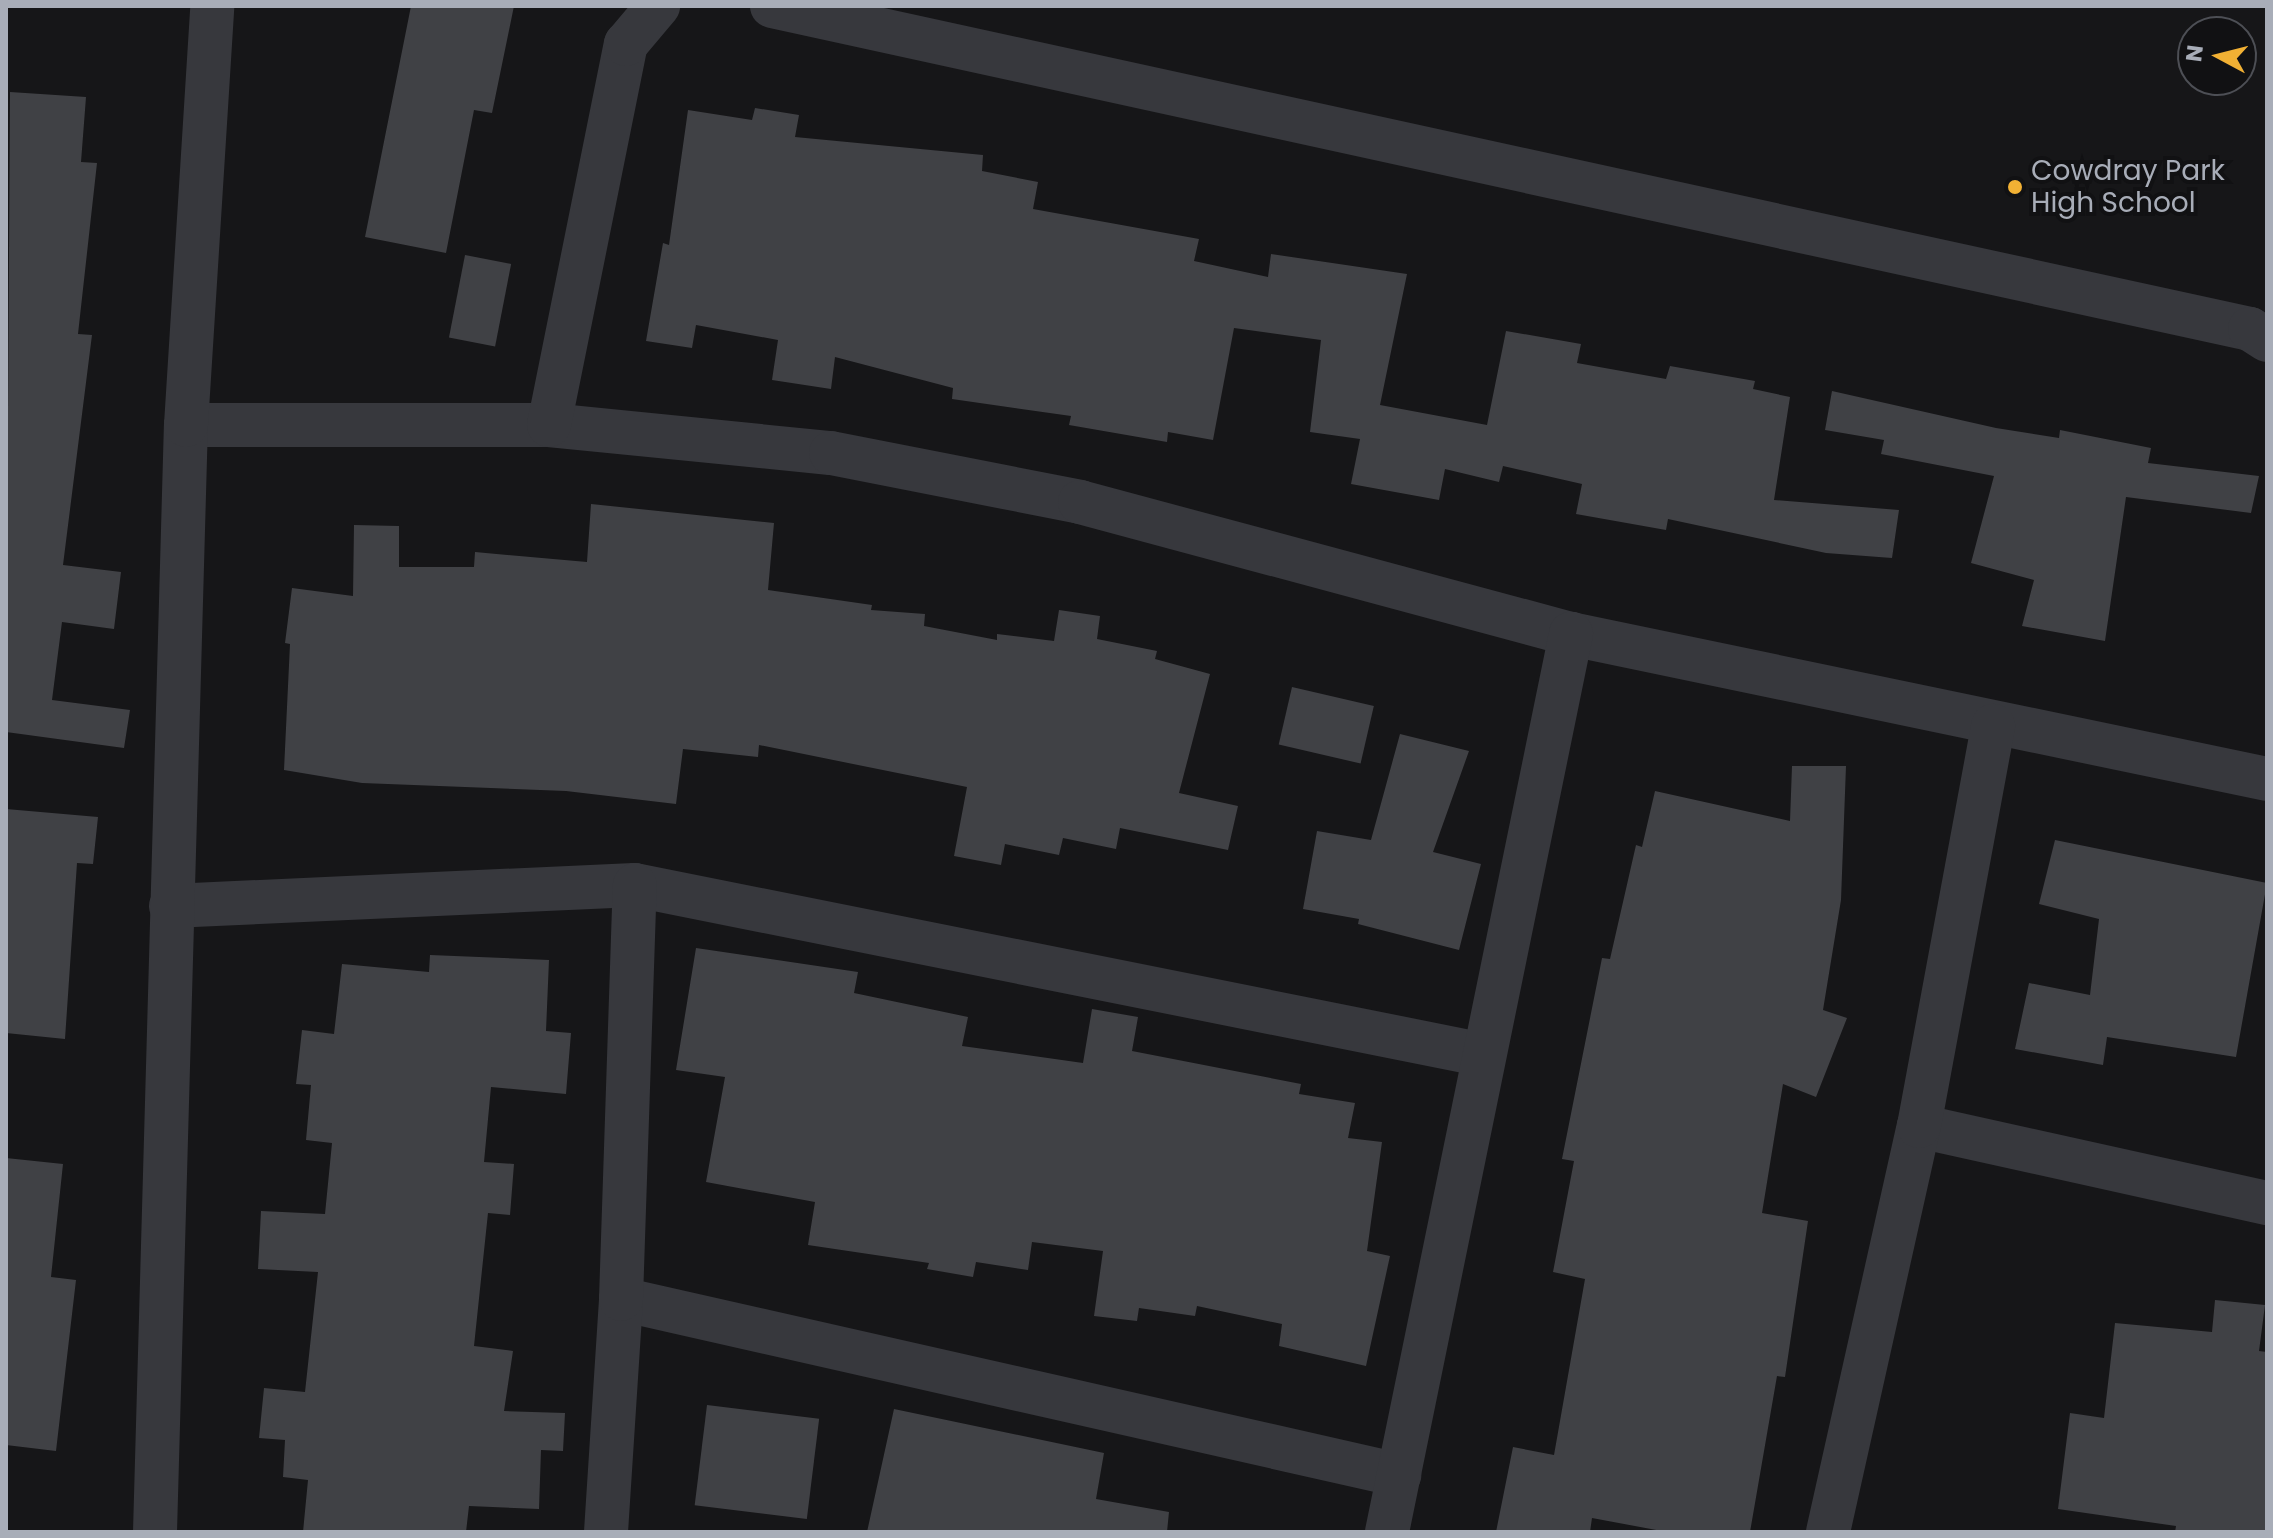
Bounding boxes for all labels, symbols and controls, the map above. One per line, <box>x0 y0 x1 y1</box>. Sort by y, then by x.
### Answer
north arrow <box>2177 16 2257 96</box>
text: N <box>2178 43 2211 63</box>
place label: Cowdray Park High School <box>2031 154 2225 220</box>
marker: Cowdray Park High School <box>2006 178 2024 196</box>

